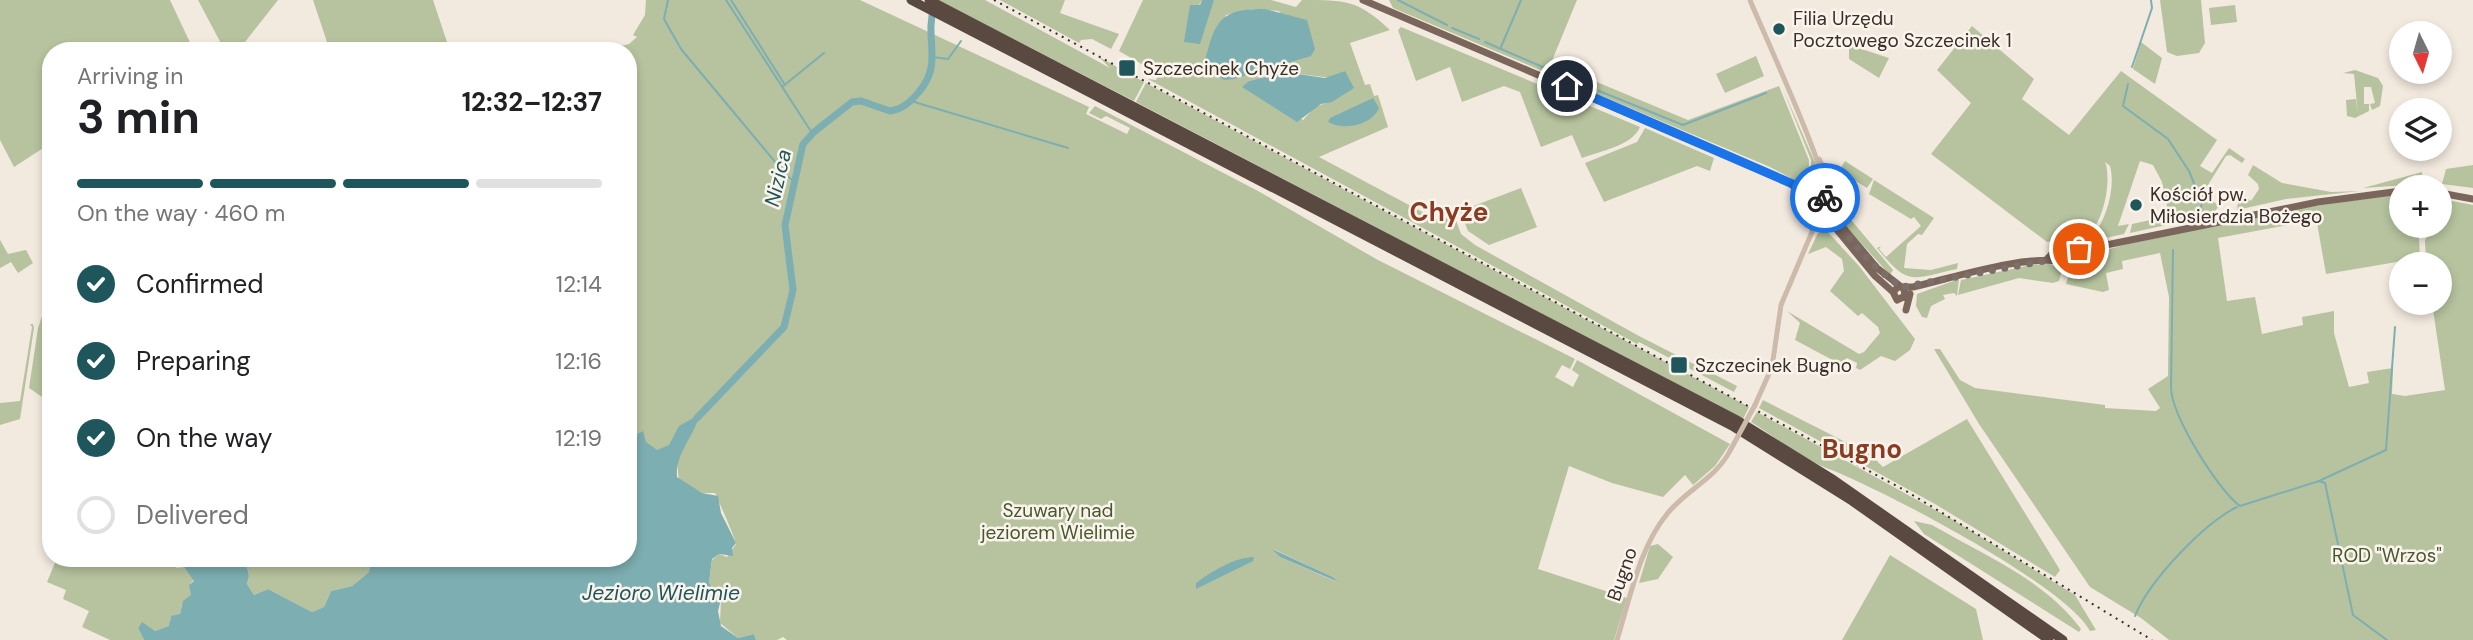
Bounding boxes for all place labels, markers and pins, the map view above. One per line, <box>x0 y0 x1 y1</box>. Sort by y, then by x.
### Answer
place label: Filia Urzędu Pocztowego Szczecinek 1 <box>1793 6 2012 53</box>
marker: Filia Urzędu Pocztowego Szczecinek 1 <box>1771 21 1787 37</box>
place label: Szczecinek Chyże <box>1143 56 1299 81</box>
pin <box>1537 56 1597 116</box>
marker: Szczecinek Chyże <box>1117 58 1137 78</box>
place label: Kościół pw. Miłosierdzia Bożego <box>2150 182 2322 229</box>
marker: Kościół pw. Miłosierdzia Bożego <box>2128 197 2144 213</box>
pin <box>2049 219 2109 279</box>
place label: Szczecinek Bugno <box>1695 353 1852 378</box>
marker: Szczecinek Bugno <box>1669 355 1689 375</box>

